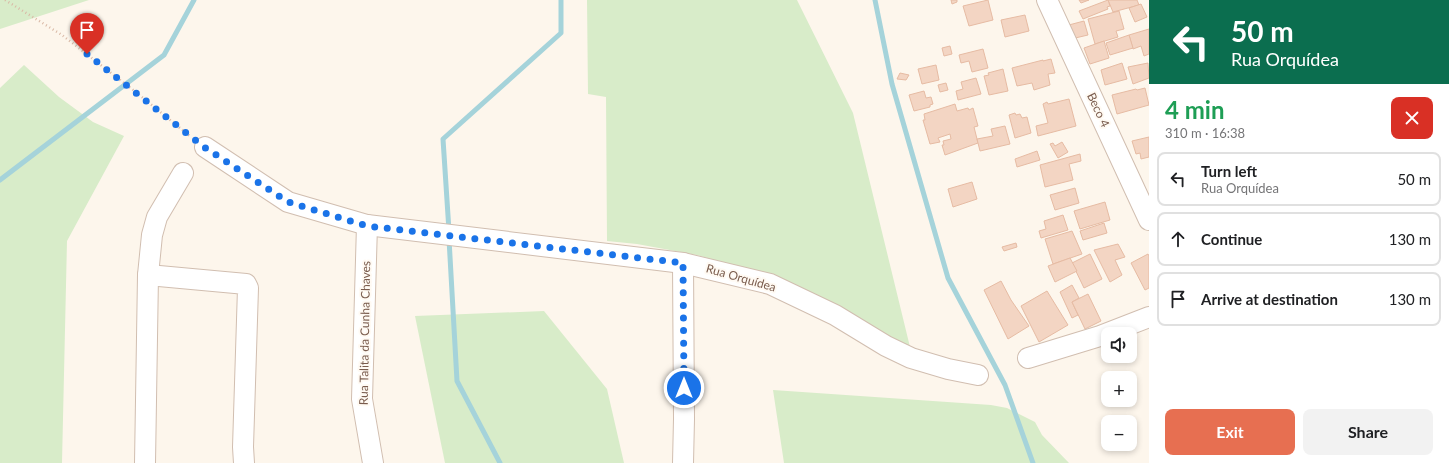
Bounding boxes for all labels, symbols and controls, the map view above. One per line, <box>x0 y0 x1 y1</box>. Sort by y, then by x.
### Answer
pin <box>70 13 104 54</box>
text: 50 m <box>1231 14 1294 48</box>
icon: left <box>1165 16 1217 68</box>
icon: arrive <box>76 19 98 41</box>
text: Rua Orquídea <box>1231 48 1339 70</box>
street label: Beco 4 <box>1084 90 1113 130</box>
text: 4 min <box>1165 95 1225 124</box>
button: close <box>1391 97 1433 139</box>
text: 310 m · 16:38 <box>1165 125 1245 141</box>
text: Turn left <box>1201 162 1257 180</box>
icon: left <box>1167 168 1189 190</box>
text: 50 m <box>1397 170 1431 188</box>
text: Rua Orquídea <box>1201 180 1279 196</box>
icon: ahead <box>1167 228 1189 250</box>
text: Continue <box>1201 230 1262 248</box>
text: 130 m <box>1389 230 1431 248</box>
street label: Rua Orquídea <box>704 260 778 295</box>
street label: Rua Talita da Cunha Chaves <box>356 261 373 405</box>
icon: arrive <box>1167 288 1189 310</box>
text: Arrive at destination <box>1201 290 1338 308</box>
text: 130 m <box>1389 290 1431 308</box>
map controls <box>1101 327 1137 451</box>
button: sound <box>1101 327 1137 363</box>
position arrow <box>663 367 705 409</box>
button: + <box>1101 371 1137 407</box>
button: Exit <box>1165 409 1295 455</box>
button: Share <box>1303 409 1433 455</box>
button: − <box>1101 415 1137 451</box>

